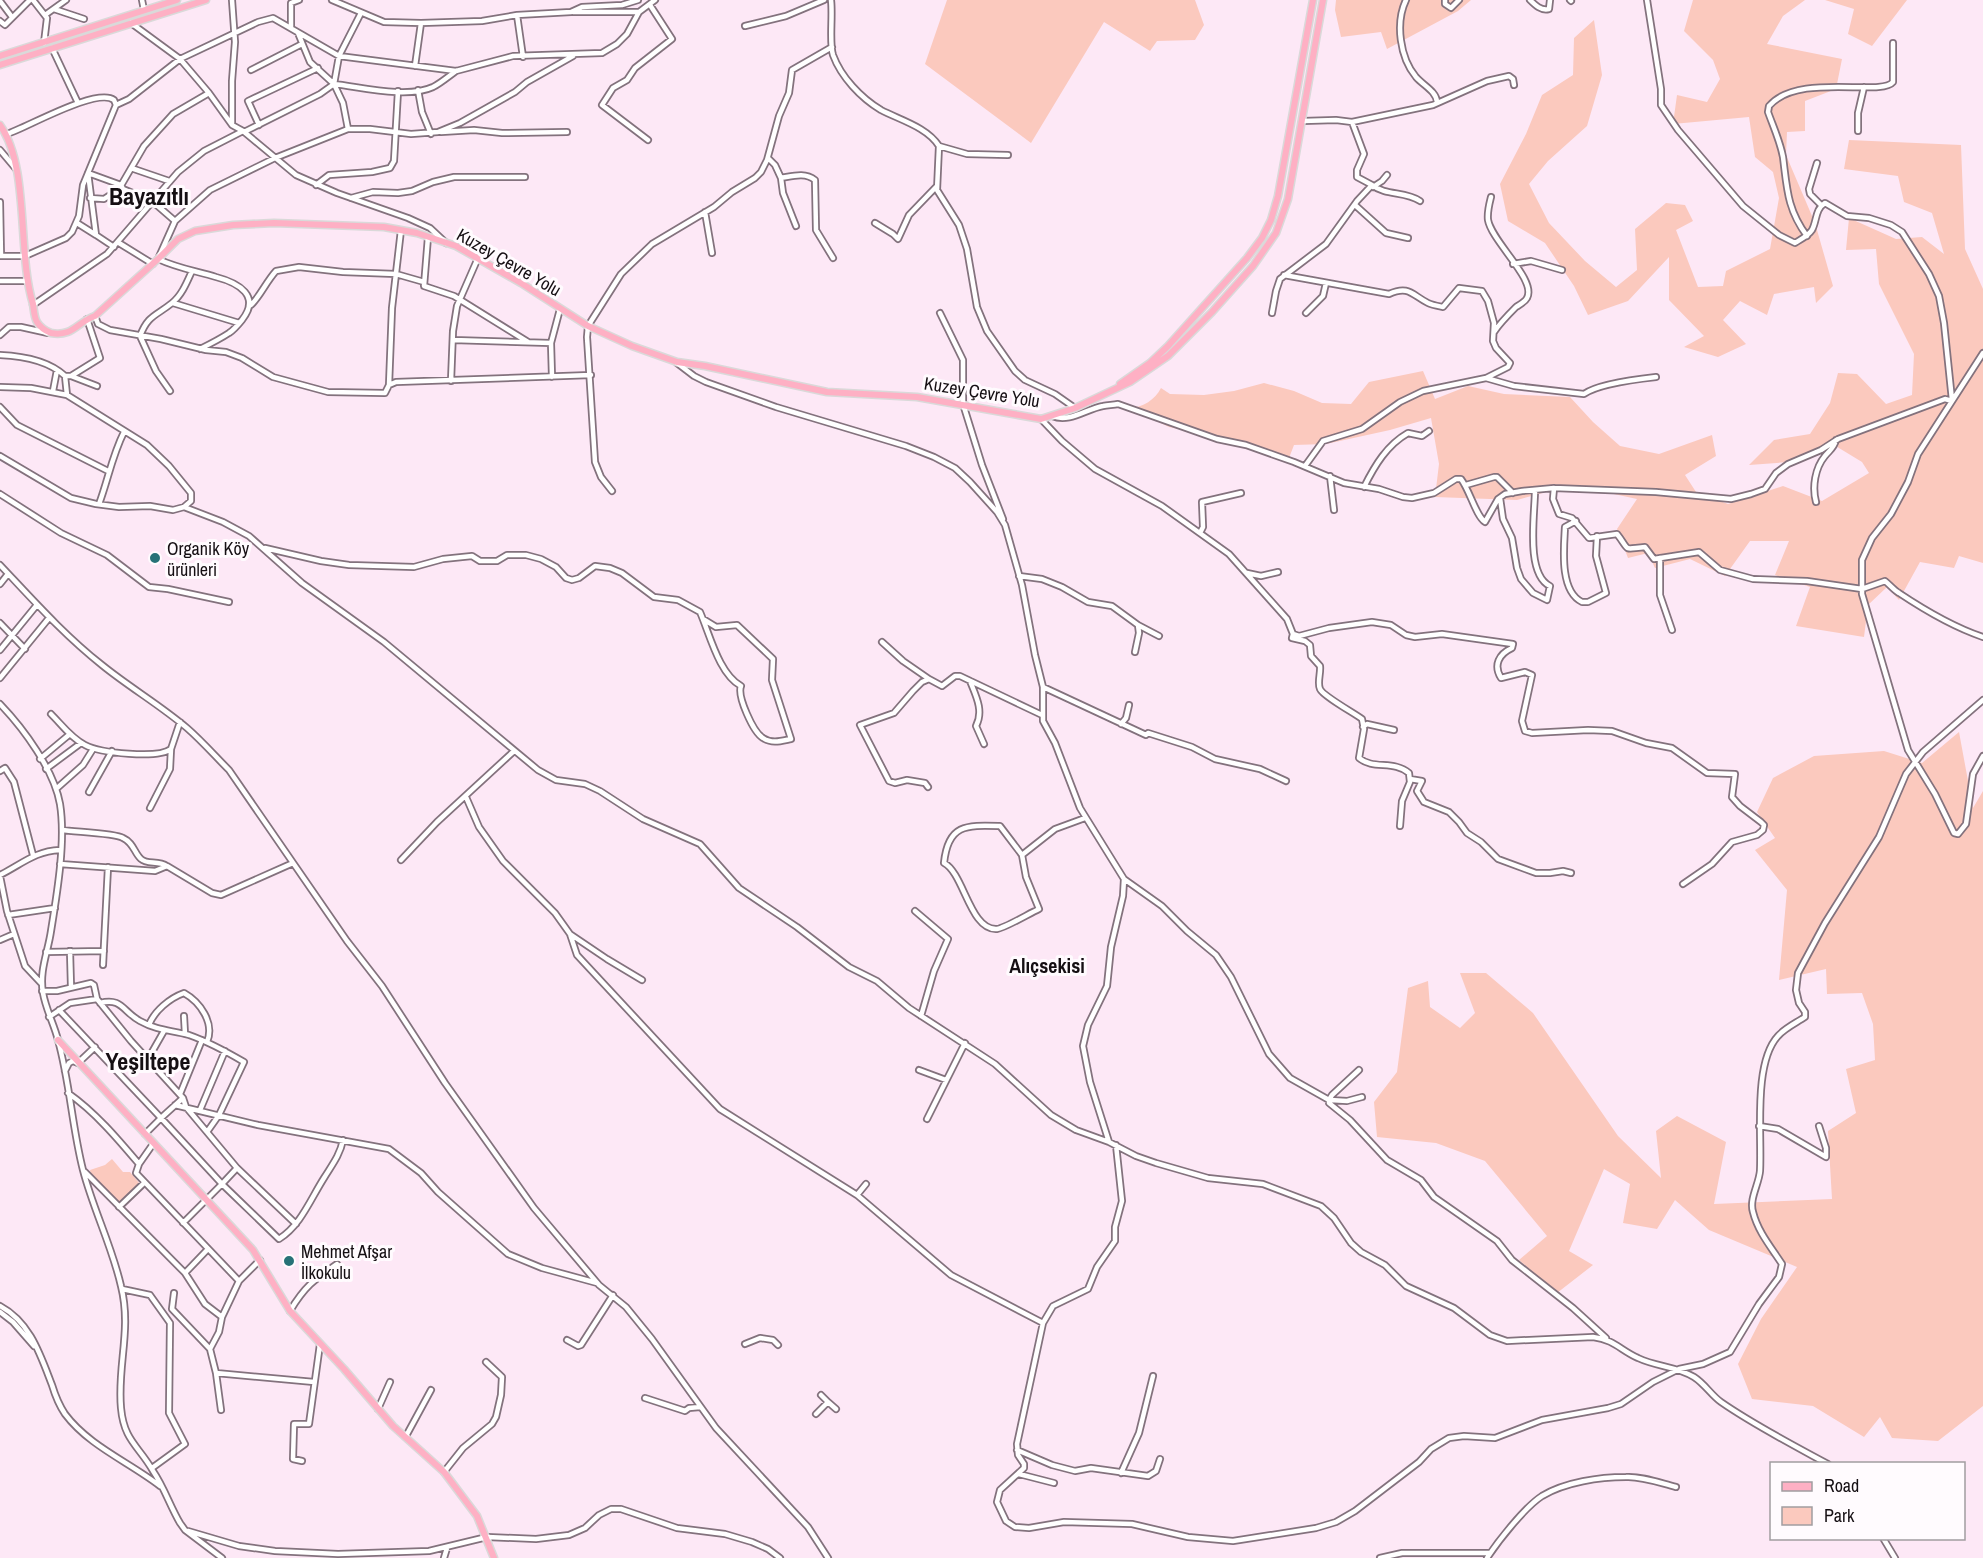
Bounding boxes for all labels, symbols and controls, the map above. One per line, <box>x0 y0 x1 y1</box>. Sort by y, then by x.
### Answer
district label: Bayazıtlı <box>109 180 189 212</box>
street label: Kuzey Çevre Yolu <box>452 222 566 302</box>
street label: Kuzey Çevre Yolu <box>922 371 1042 413</box>
place label: Organik Köy ürünleri <box>167 536 250 582</box>
marker: Organik Köy ürünleri <box>148 551 162 565</box>
district label: Alıçsekisi <box>1009 952 1085 979</box>
district label: Yeşiltepe <box>106 1045 191 1077</box>
place label: Mehmet Afşar İlkokulu <box>301 1239 392 1285</box>
marker: Mehmet Afşar İlkokulu <box>282 1254 296 1268</box>
legend <box>1770 1462 1965 1540</box>
text: Road <box>1824 1473 1859 1498</box>
text: Park <box>1824 1503 1855 1528</box>

